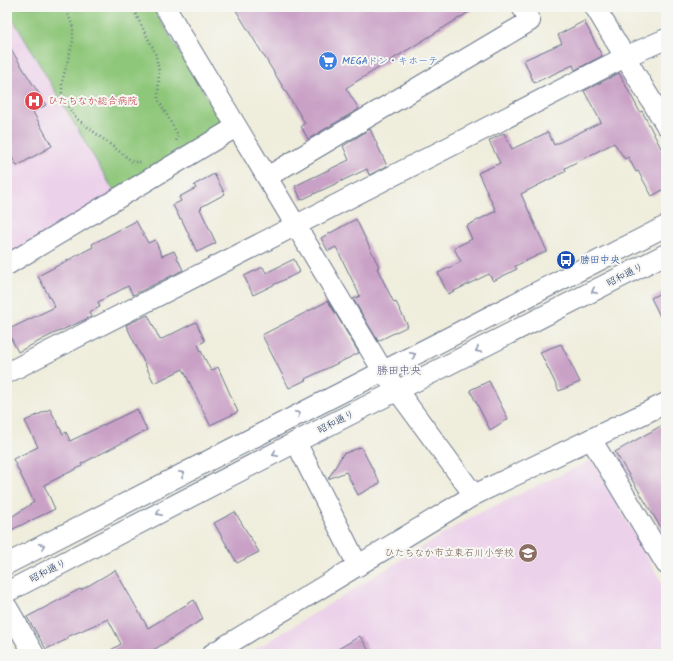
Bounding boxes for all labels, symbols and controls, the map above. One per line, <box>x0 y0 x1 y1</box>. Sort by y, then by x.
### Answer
supermarket icon: MEGAドン・キホーテ <box>317 50 339 72</box>
place label: MEGAドン・キホーテ <box>342 53 438 69</box>
hospital icon: ひたちなか総合病院 <box>23 90 45 112</box>
place label: ひたちなか総合病院 <box>48 93 138 109</box>
bus stop icon: 勝田中央 <box>555 249 577 271</box>
place label: 勝田中央 <box>580 252 620 268</box>
street label: 昭和通り <box>604 259 646 291</box>
one-way arrow <box>591 286 598 294</box>
one-way arrow <box>475 345 482 353</box>
one-way arrow <box>409 352 417 360</box>
district label: 勝田中央 <box>377 362 421 380</box>
street label: 昭和通り <box>315 406 357 438</box>
one-way arrow <box>294 411 301 419</box>
one-way arrow <box>272 449 279 456</box>
one-way arrow <box>178 471 185 478</box>
one-way arrow <box>156 508 164 516</box>
school or university icon: ひたちなか市立東石川小学校 <box>517 542 539 564</box>
one-way arrow <box>37 543 45 551</box>
place label: ひたちなか市立東石川小学校 <box>384 545 514 561</box>
street label: 昭和通り <box>27 555 69 587</box>

